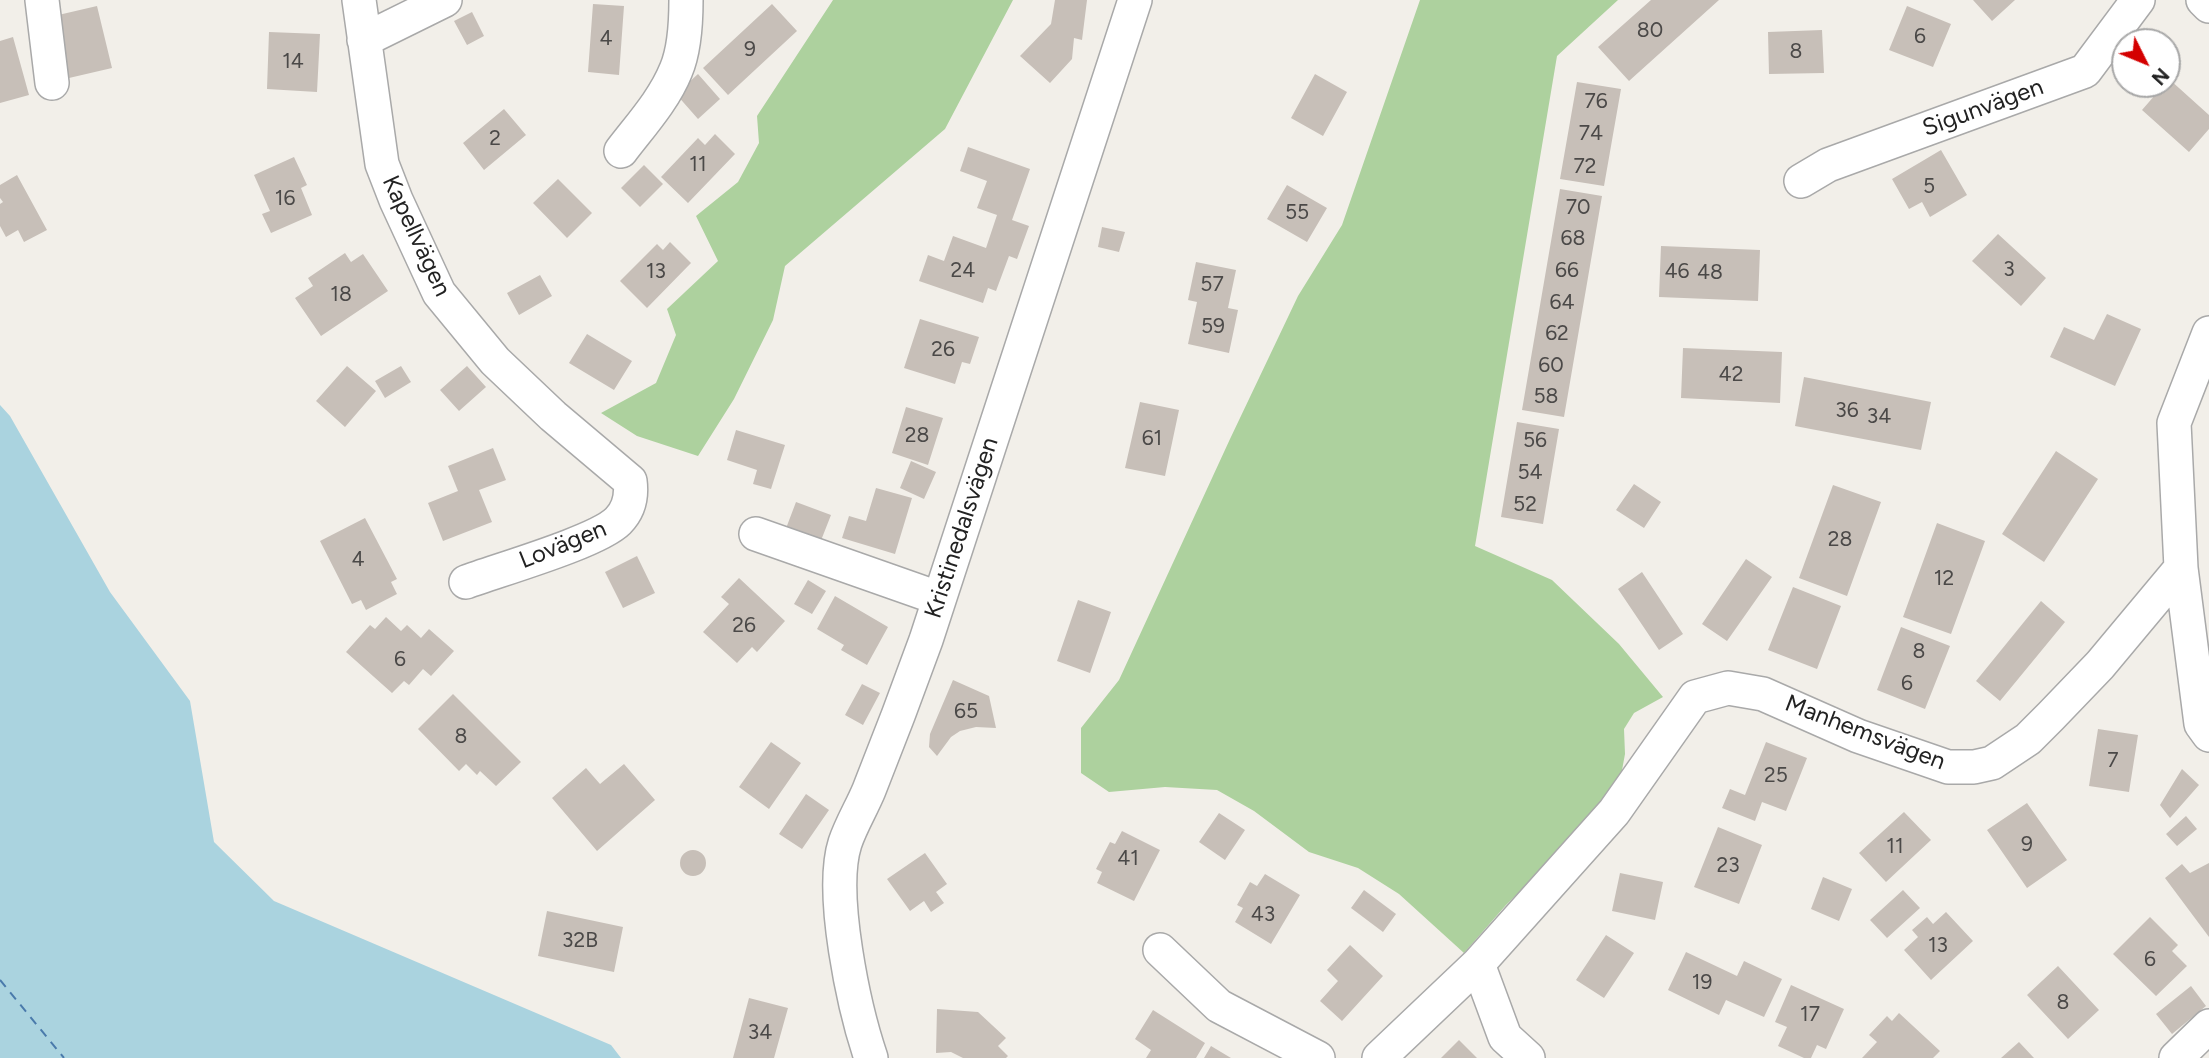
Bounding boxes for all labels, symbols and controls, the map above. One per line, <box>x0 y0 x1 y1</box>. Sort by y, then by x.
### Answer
house number: 80 <box>1637 18 1663 44</box>
house number: 6 <box>1914 24 1926 50</box>
house number: 4 <box>599 26 613 52</box>
north arrow <box>2111 28 2181 98</box>
house number: 9 <box>744 37 756 63</box>
house number: 8 <box>1790 39 1802 65</box>
house number: 14 <box>282 49 304 75</box>
text: N <box>2147 63 2174 90</box>
street label: Sigunvägen <box>1919 73 2047 143</box>
house number: 76 <box>1584 89 1608 115</box>
house number: 74 <box>1579 121 1603 147</box>
house number: 2 <box>489 126 501 152</box>
house number: 11 <box>689 152 707 178</box>
house number: 72 <box>1573 154 1597 180</box>
street label: Kapellvägen <box>376 171 456 301</box>
house number: 5 <box>1923 174 1935 200</box>
house number: 16 <box>275 186 295 212</box>
house number: 70 <box>1566 195 1590 221</box>
house number: 55 <box>1285 200 1309 226</box>
house number: 68 <box>1561 226 1585 252</box>
house number: 3 <box>2003 257 2015 283</box>
house number: 24 <box>951 258 975 284</box>
house number: 66 <box>1555 258 1579 284</box>
house number: 13 <box>646 259 666 285</box>
house number: 46 <box>1665 259 1689 285</box>
house number: 48 <box>1697 260 1723 286</box>
house number: 57 <box>1200 272 1224 298</box>
house number: 18 <box>330 282 352 308</box>
house number: 64 <box>1550 290 1574 316</box>
house number: 59 <box>1201 314 1225 340</box>
house number: 62 <box>1545 321 1569 347</box>
house number: 26 <box>931 337 955 363</box>
house number: 60 <box>1538 353 1564 379</box>
house number: 42 <box>1719 362 1743 388</box>
house number: 58 <box>1534 384 1558 410</box>
house number: 36 <box>1835 398 1859 424</box>
house number: 34 <box>1867 404 1891 430</box>
house number: 28 <box>905 423 929 449</box>
house number: 61 <box>1142 426 1162 452</box>
house number: 56 <box>1523 428 1547 454</box>
street label: Kristinedalsvägen <box>919 434 1005 622</box>
house number: 54 <box>1517 460 1543 486</box>
house number: 52 <box>1513 492 1537 518</box>
street label: Lovägen <box>515 515 611 575</box>
house number: 28 <box>1828 527 1852 553</box>
house number: 4 <box>351 547 365 573</box>
house number: 12 <box>1934 566 1954 592</box>
house number: 26 <box>732 613 756 639</box>
house number: 8 <box>1913 639 1925 665</box>
house number: 6 <box>394 647 406 673</box>
house number: 6 <box>1901 671 1913 697</box>
street label: Manhemsvägen <box>1781 689 1949 777</box>
house number: 65 <box>954 699 978 725</box>
house number: 8 <box>455 724 467 750</box>
house number: 7 <box>2107 748 2119 774</box>
house number: 25 <box>1764 763 1788 789</box>
house number: 9 <box>2021 832 2033 858</box>
house number: 11 <box>1886 834 1904 860</box>
house number: 41 <box>1117 846 1139 872</box>
house number: 23 <box>1716 853 1740 879</box>
house number: 43 <box>1251 902 1275 928</box>
house number: 32B <box>562 928 598 954</box>
house number: 13 <box>1928 933 1948 959</box>
house number: 6 <box>2144 947 2156 973</box>
house number: 19 <box>1692 970 1712 996</box>
house number: 8 <box>2057 990 2069 1016</box>
house number: 17 <box>1800 1002 1820 1028</box>
house number: 34 <box>748 1020 772 1046</box>

